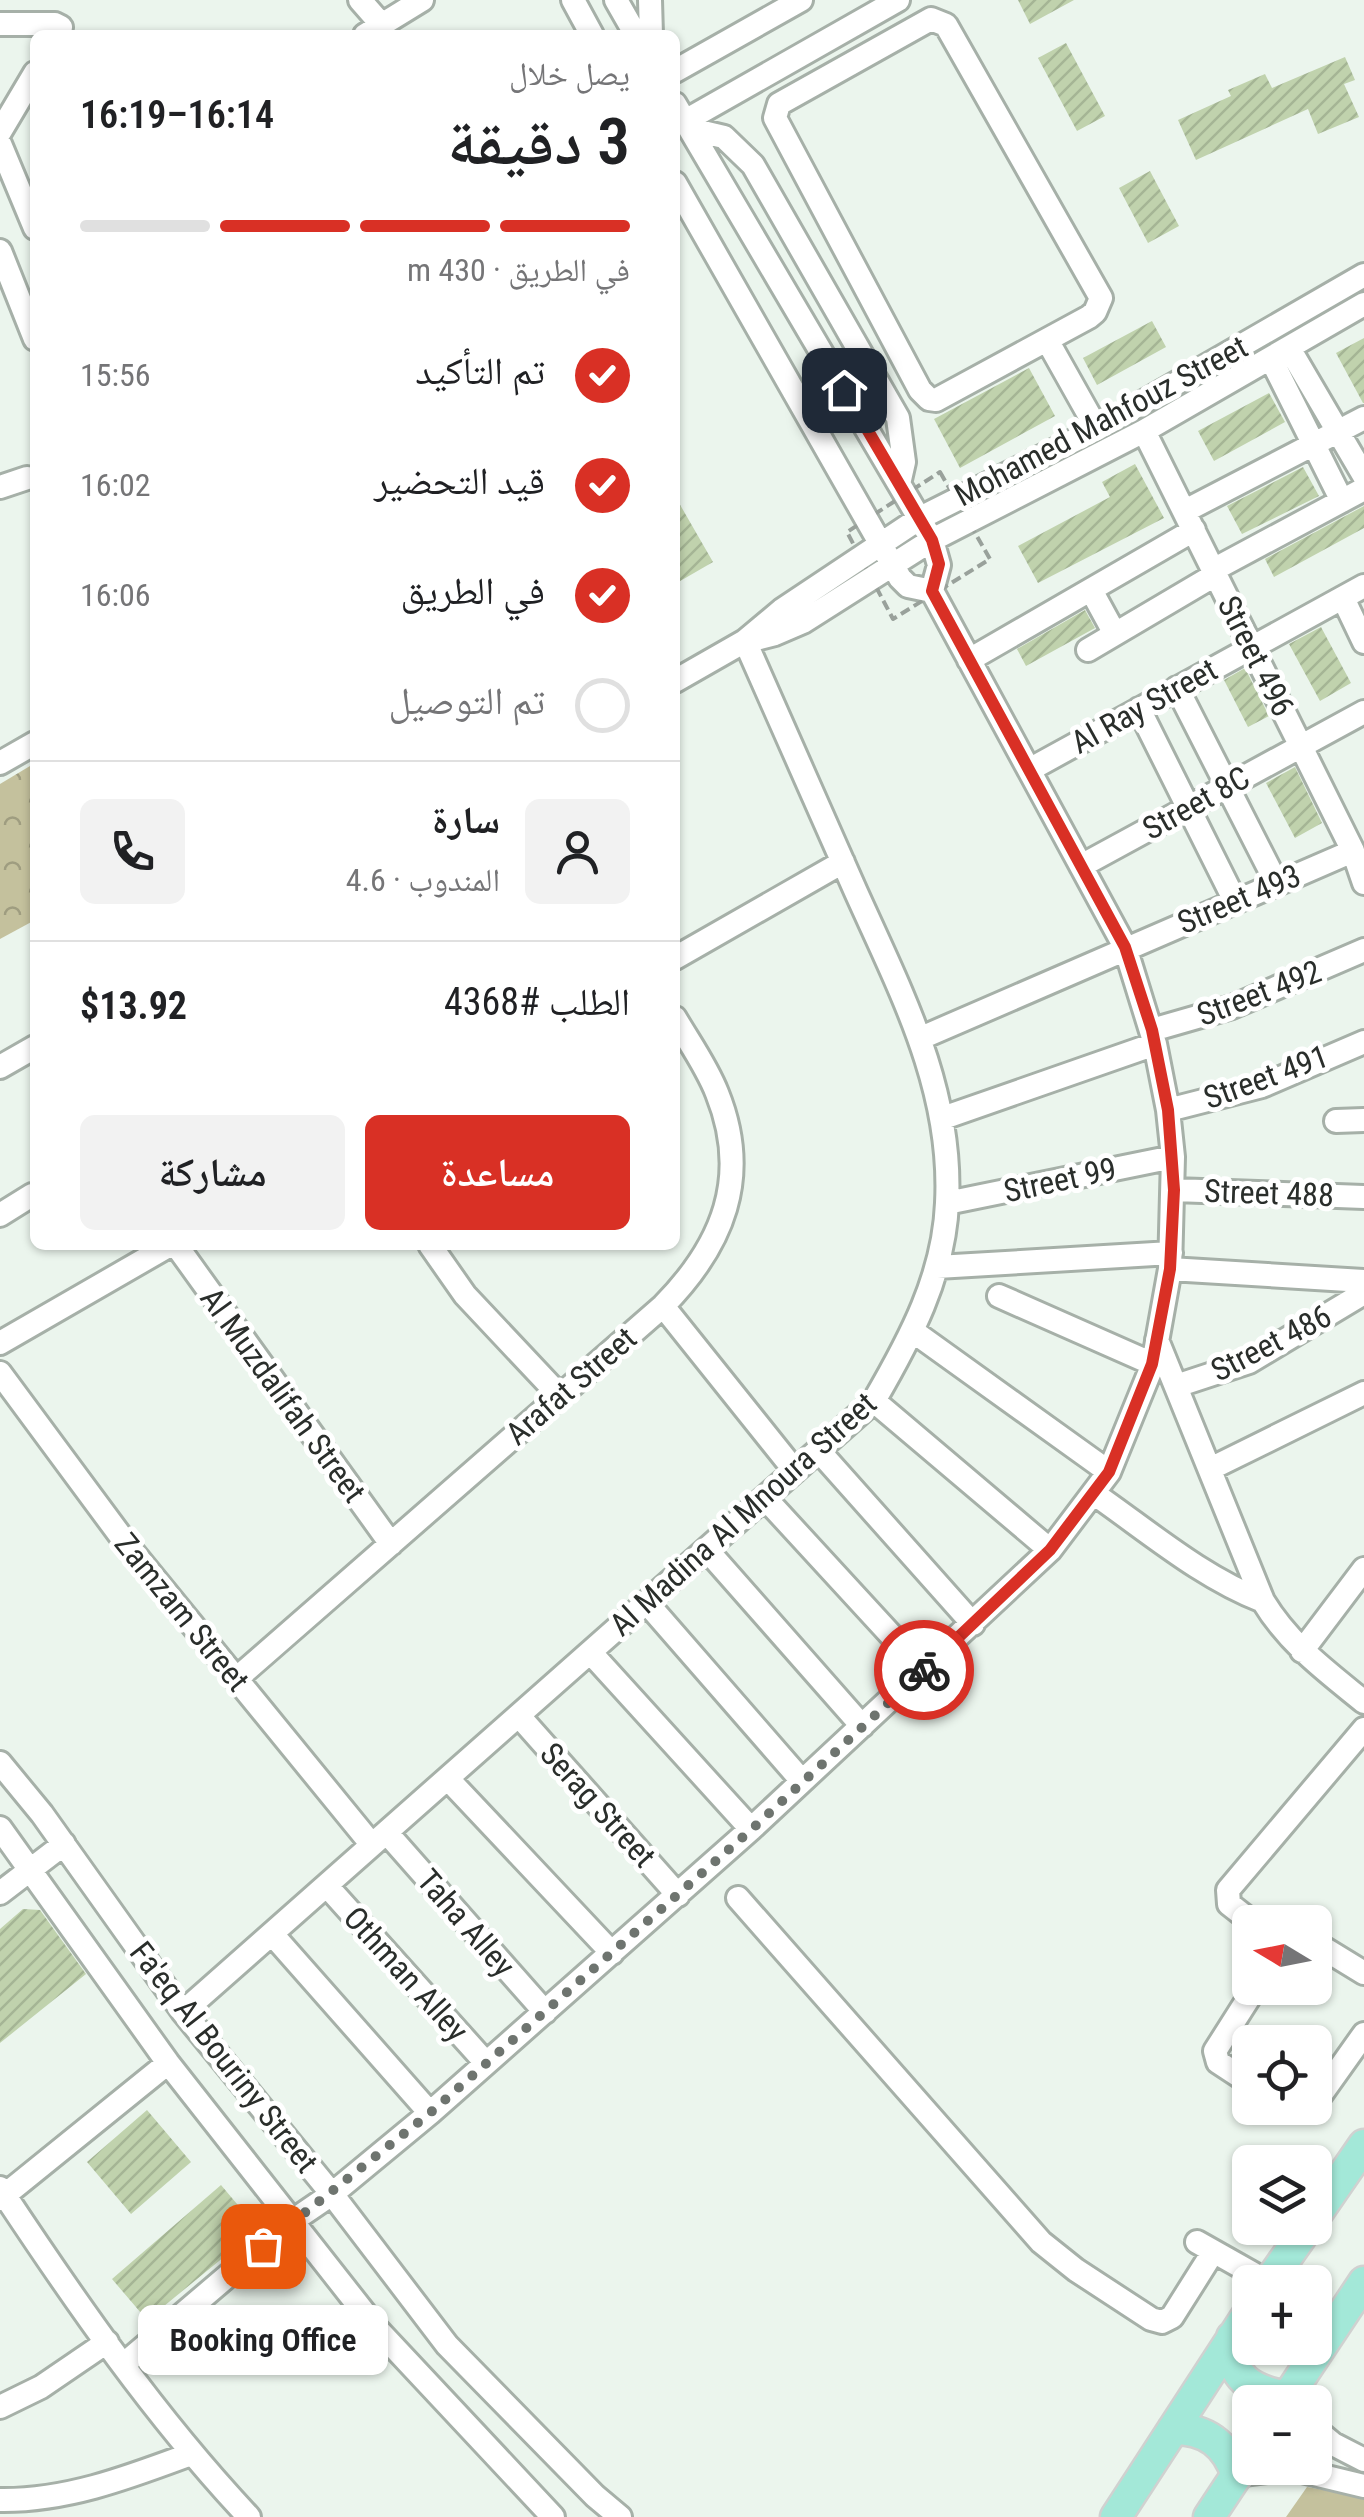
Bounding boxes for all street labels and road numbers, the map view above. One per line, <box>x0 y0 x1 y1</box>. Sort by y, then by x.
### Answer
street label: Mohamed Mahfouz Street <box>948 328 1254 514</box>
street label: Street 496 <box>1210 590 1302 722</box>
street label: Al Ray Street <box>1064 650 1224 762</box>
street label: Street 8C <box>1136 758 1256 848</box>
street label: Street 493 <box>1172 856 1306 942</box>
street label: Street 492 <box>1192 952 1326 1034</box>
street label: Street 491 <box>1199 1037 1333 1117</box>
street label: Street 99 <box>1000 1150 1120 1210</box>
street label: Street 488 <box>1204 1172 1334 1214</box>
street label: Al Muzdalifah Street <box>192 1280 374 1510</box>
street label: Street 486 <box>1205 1297 1337 1389</box>
street label: Arafat Street <box>498 1319 644 1453</box>
street label: Al Madina Al Mnoura Street <box>602 1384 884 1644</box>
street label: Zamzam Street <box>107 1525 257 1699</box>
street label: Serag Street <box>532 1735 664 1875</box>
street label: Taha Alley <box>409 1862 523 1984</box>
street label: Othman Alley <box>336 1899 476 2049</box>
street label: Fa'eq Al Bouriny Street <box>122 1934 326 2180</box>

